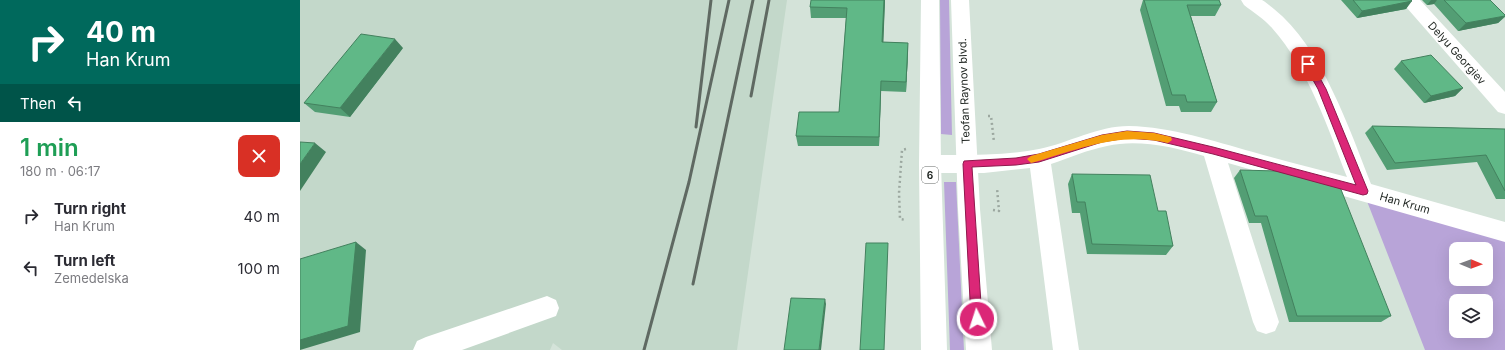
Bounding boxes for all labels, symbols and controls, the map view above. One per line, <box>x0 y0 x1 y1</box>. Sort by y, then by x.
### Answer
text: 40 m <box>86 15 156 49</box>
icon: right <box>20 16 72 68</box>
street label: Delyu Georgiev <box>1425 19 1489 87</box>
street label: Teofan Raynov blvd. <box>955 38 973 144</box>
pin <box>1291 47 1325 81</box>
text: Han Krum <box>86 49 170 70</box>
icon: arrive <box>1297 53 1319 75</box>
icon: left <box>64 92 86 114</box>
text: Then <box>20 94 56 113</box>
text: 1 min <box>20 133 79 162</box>
button: close <box>238 135 280 177</box>
text: 180 m · 06:17 <box>20 163 100 179</box>
road number: 6 <box>922 167 938 183</box>
street label: Han Krum <box>1378 189 1432 217</box>
text: Turn right <box>54 199 126 218</box>
icon: right <box>20 205 42 227</box>
text: 40 m <box>243 207 280 226</box>
text: Han Krum <box>54 218 115 234</box>
north arrow <box>1449 242 1493 286</box>
map controls <box>1449 242 1493 338</box>
text: Turn left <box>54 251 115 270</box>
icon: left <box>20 257 42 279</box>
text: 100 m <box>238 259 280 278</box>
text: Zemedelska <box>54 270 129 286</box>
button: layers <box>1449 294 1493 338</box>
position arrow <box>956 298 998 340</box>

